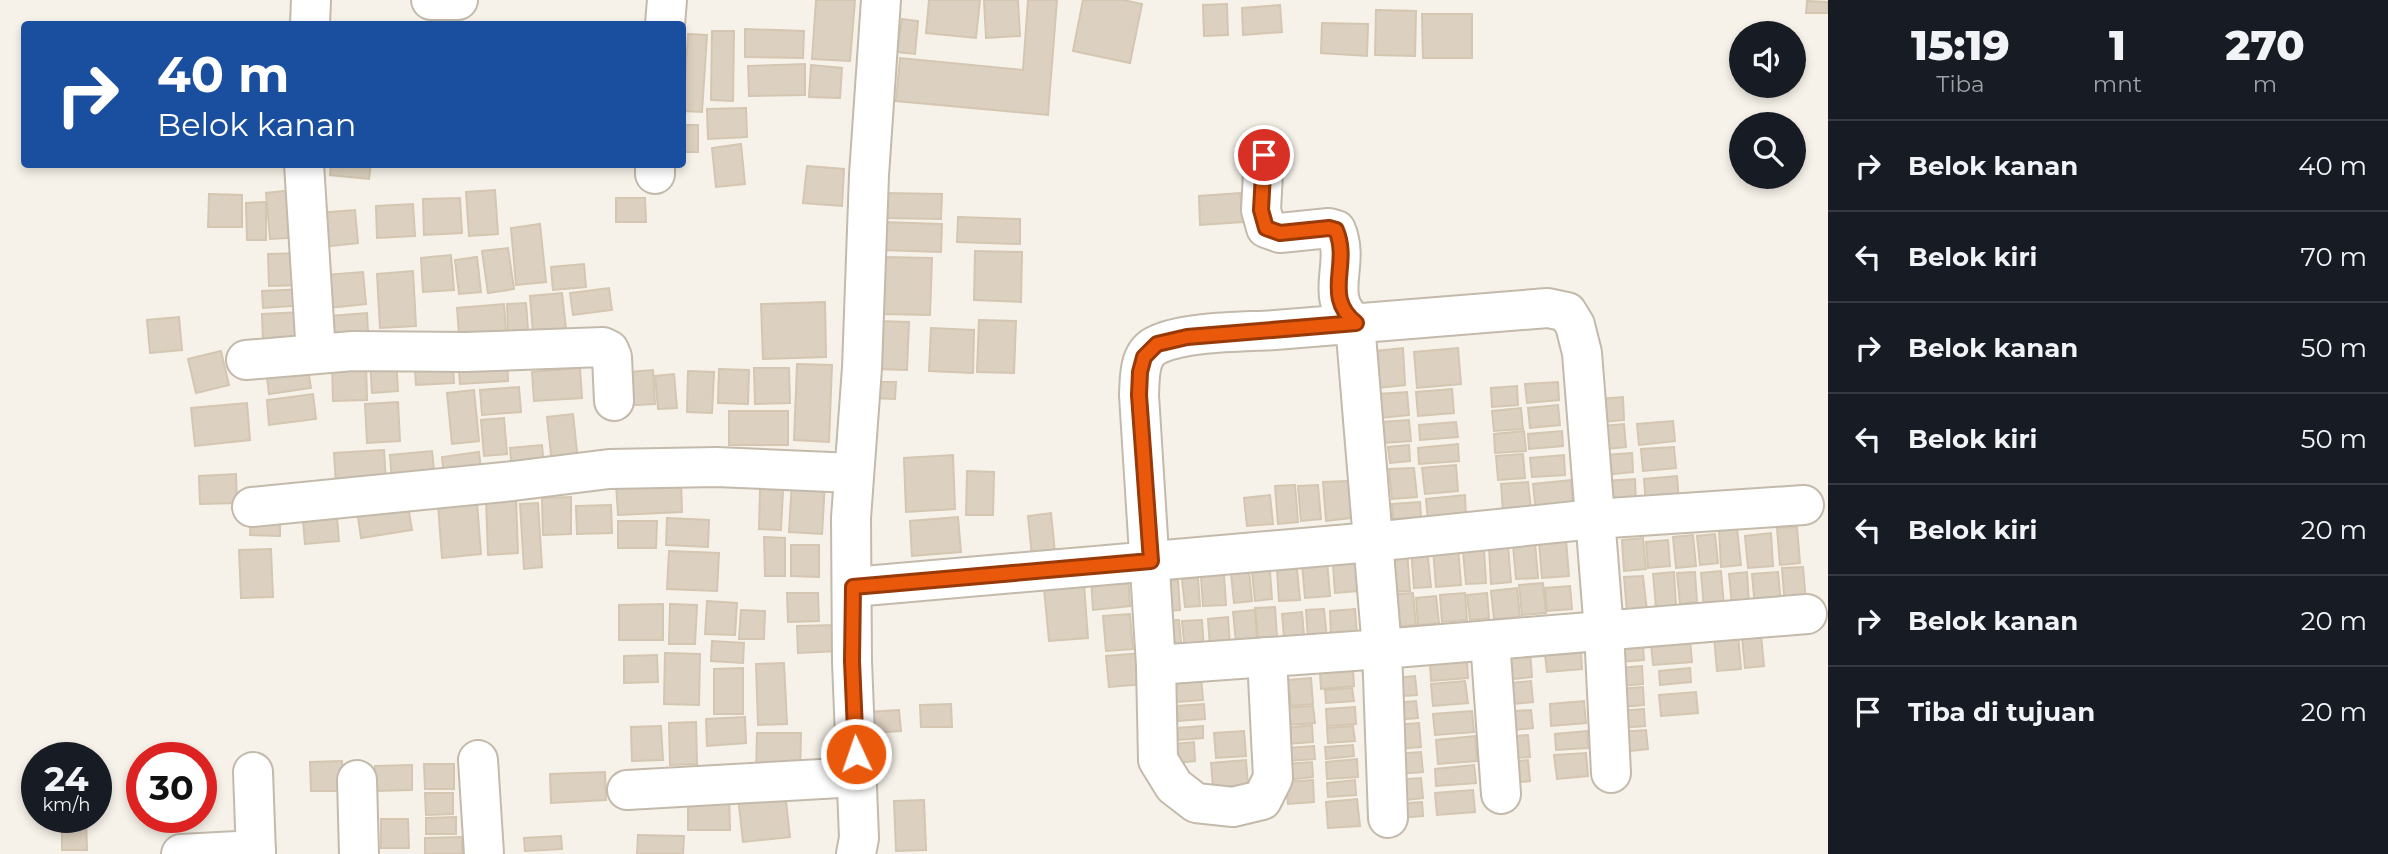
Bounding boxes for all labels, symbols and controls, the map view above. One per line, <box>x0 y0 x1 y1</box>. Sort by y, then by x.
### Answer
text: 15:19 <box>1911 19 2010 71</box>
text: 1 <box>2109 19 2126 71</box>
text: 270 <box>2225 19 2305 71</box>
map controls <box>1729 21 1806 189</box>
button: sound <box>1729 21 1806 98</box>
text: 40 m <box>157 45 289 104</box>
icon: right <box>42 49 133 140</box>
text: Tiba <box>1936 70 1985 98</box>
text: mnt <box>2093 70 2142 98</box>
text: m <box>2253 70 2277 98</box>
text: Belok kanan <box>157 105 357 144</box>
button: search <box>1729 112 1806 189</box>
pin <box>1234 125 1294 185</box>
icon: arrive <box>1245 136 1283 174</box>
icon: right <box>1849 147 1887 185</box>
text: Belok kanan <box>1908 150 2078 182</box>
text: 40 m <box>2298 150 2367 182</box>
icon: left <box>1849 238 1887 276</box>
text: Belok kiri <box>1908 241 2037 273</box>
text: 70 m <box>2301 241 2367 273</box>
icon: right <box>1849 329 1887 367</box>
text: Belok kanan <box>1908 332 2078 364</box>
text: 50 m <box>2301 332 2367 364</box>
icon: left <box>1849 420 1887 458</box>
text: Belok kiri <box>1908 423 2037 455</box>
text: 50 m <box>2301 423 2367 455</box>
icon: left <box>1849 511 1887 549</box>
text: Belok kiri <box>1908 514 2037 546</box>
text: 20 m <box>2301 514 2367 546</box>
icon: right <box>1849 602 1887 640</box>
text: Belok kanan <box>1908 605 2078 637</box>
text: 20 m <box>2301 605 2367 637</box>
icon: arrive <box>1849 693 1887 731</box>
text: Tiba di tujuan <box>1908 696 2095 728</box>
text: 20 m <box>2301 696 2367 728</box>
position arrow <box>819 717 893 791</box>
speed limit sign: 30 <box>126 742 217 833</box>
text: 24 <box>44 757 89 800</box>
text: km/h <box>42 794 91 816</box>

